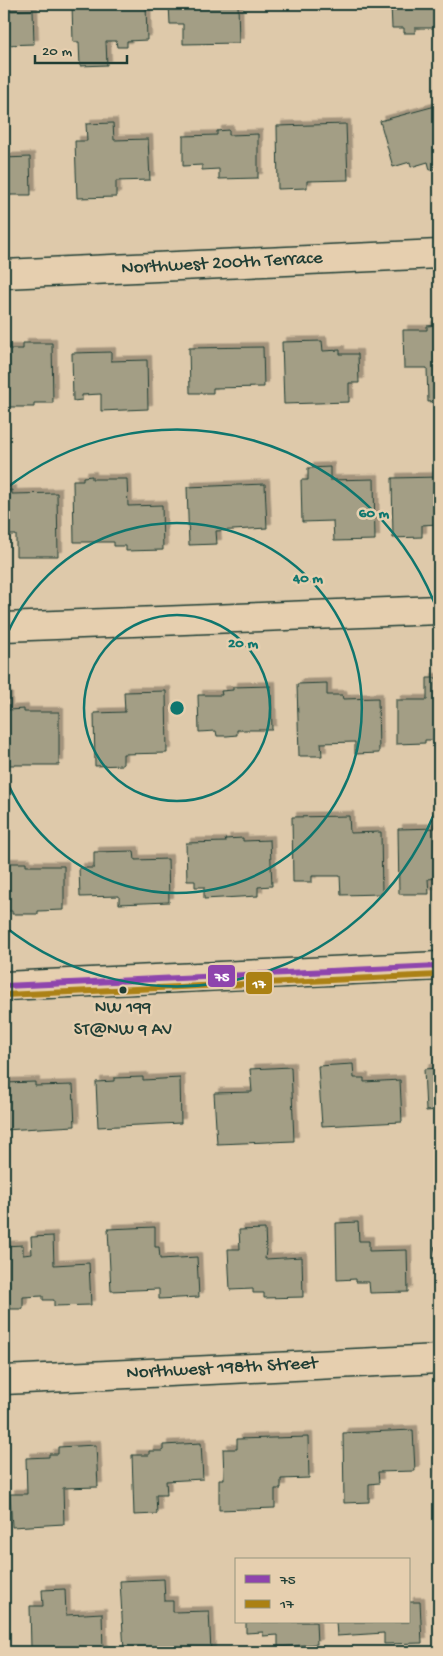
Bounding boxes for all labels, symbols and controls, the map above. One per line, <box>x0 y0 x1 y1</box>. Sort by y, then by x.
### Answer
scale bar <box>35 32 128 64</box>
text: 20 m <box>42 43 72 61</box>
street label: Northwest 200th Terrace <box>121 247 323 281</box>
text: 60 m <box>359 505 390 523</box>
text: 40 m <box>292 570 323 588</box>
text: 20 m <box>228 635 258 653</box>
centre of rings <box>168 699 186 717</box>
line badge: 75 <box>207 964 236 988</box>
text: 75 <box>214 970 230 987</box>
line badge: 17 <box>245 971 273 995</box>
text: 17 <box>252 977 266 994</box>
marker: NW 199 ST@NW 9 AV <box>118 985 128 995</box>
place label: NW 199 ST@NW 9 AV <box>74 998 172 1041</box>
street label: Northwest 198th Street <box>126 1352 320 1385</box>
legend <box>235 1558 410 1624</box>
text: 75 <box>279 1572 296 1590</box>
text: 17 <box>279 1596 295 1614</box>

